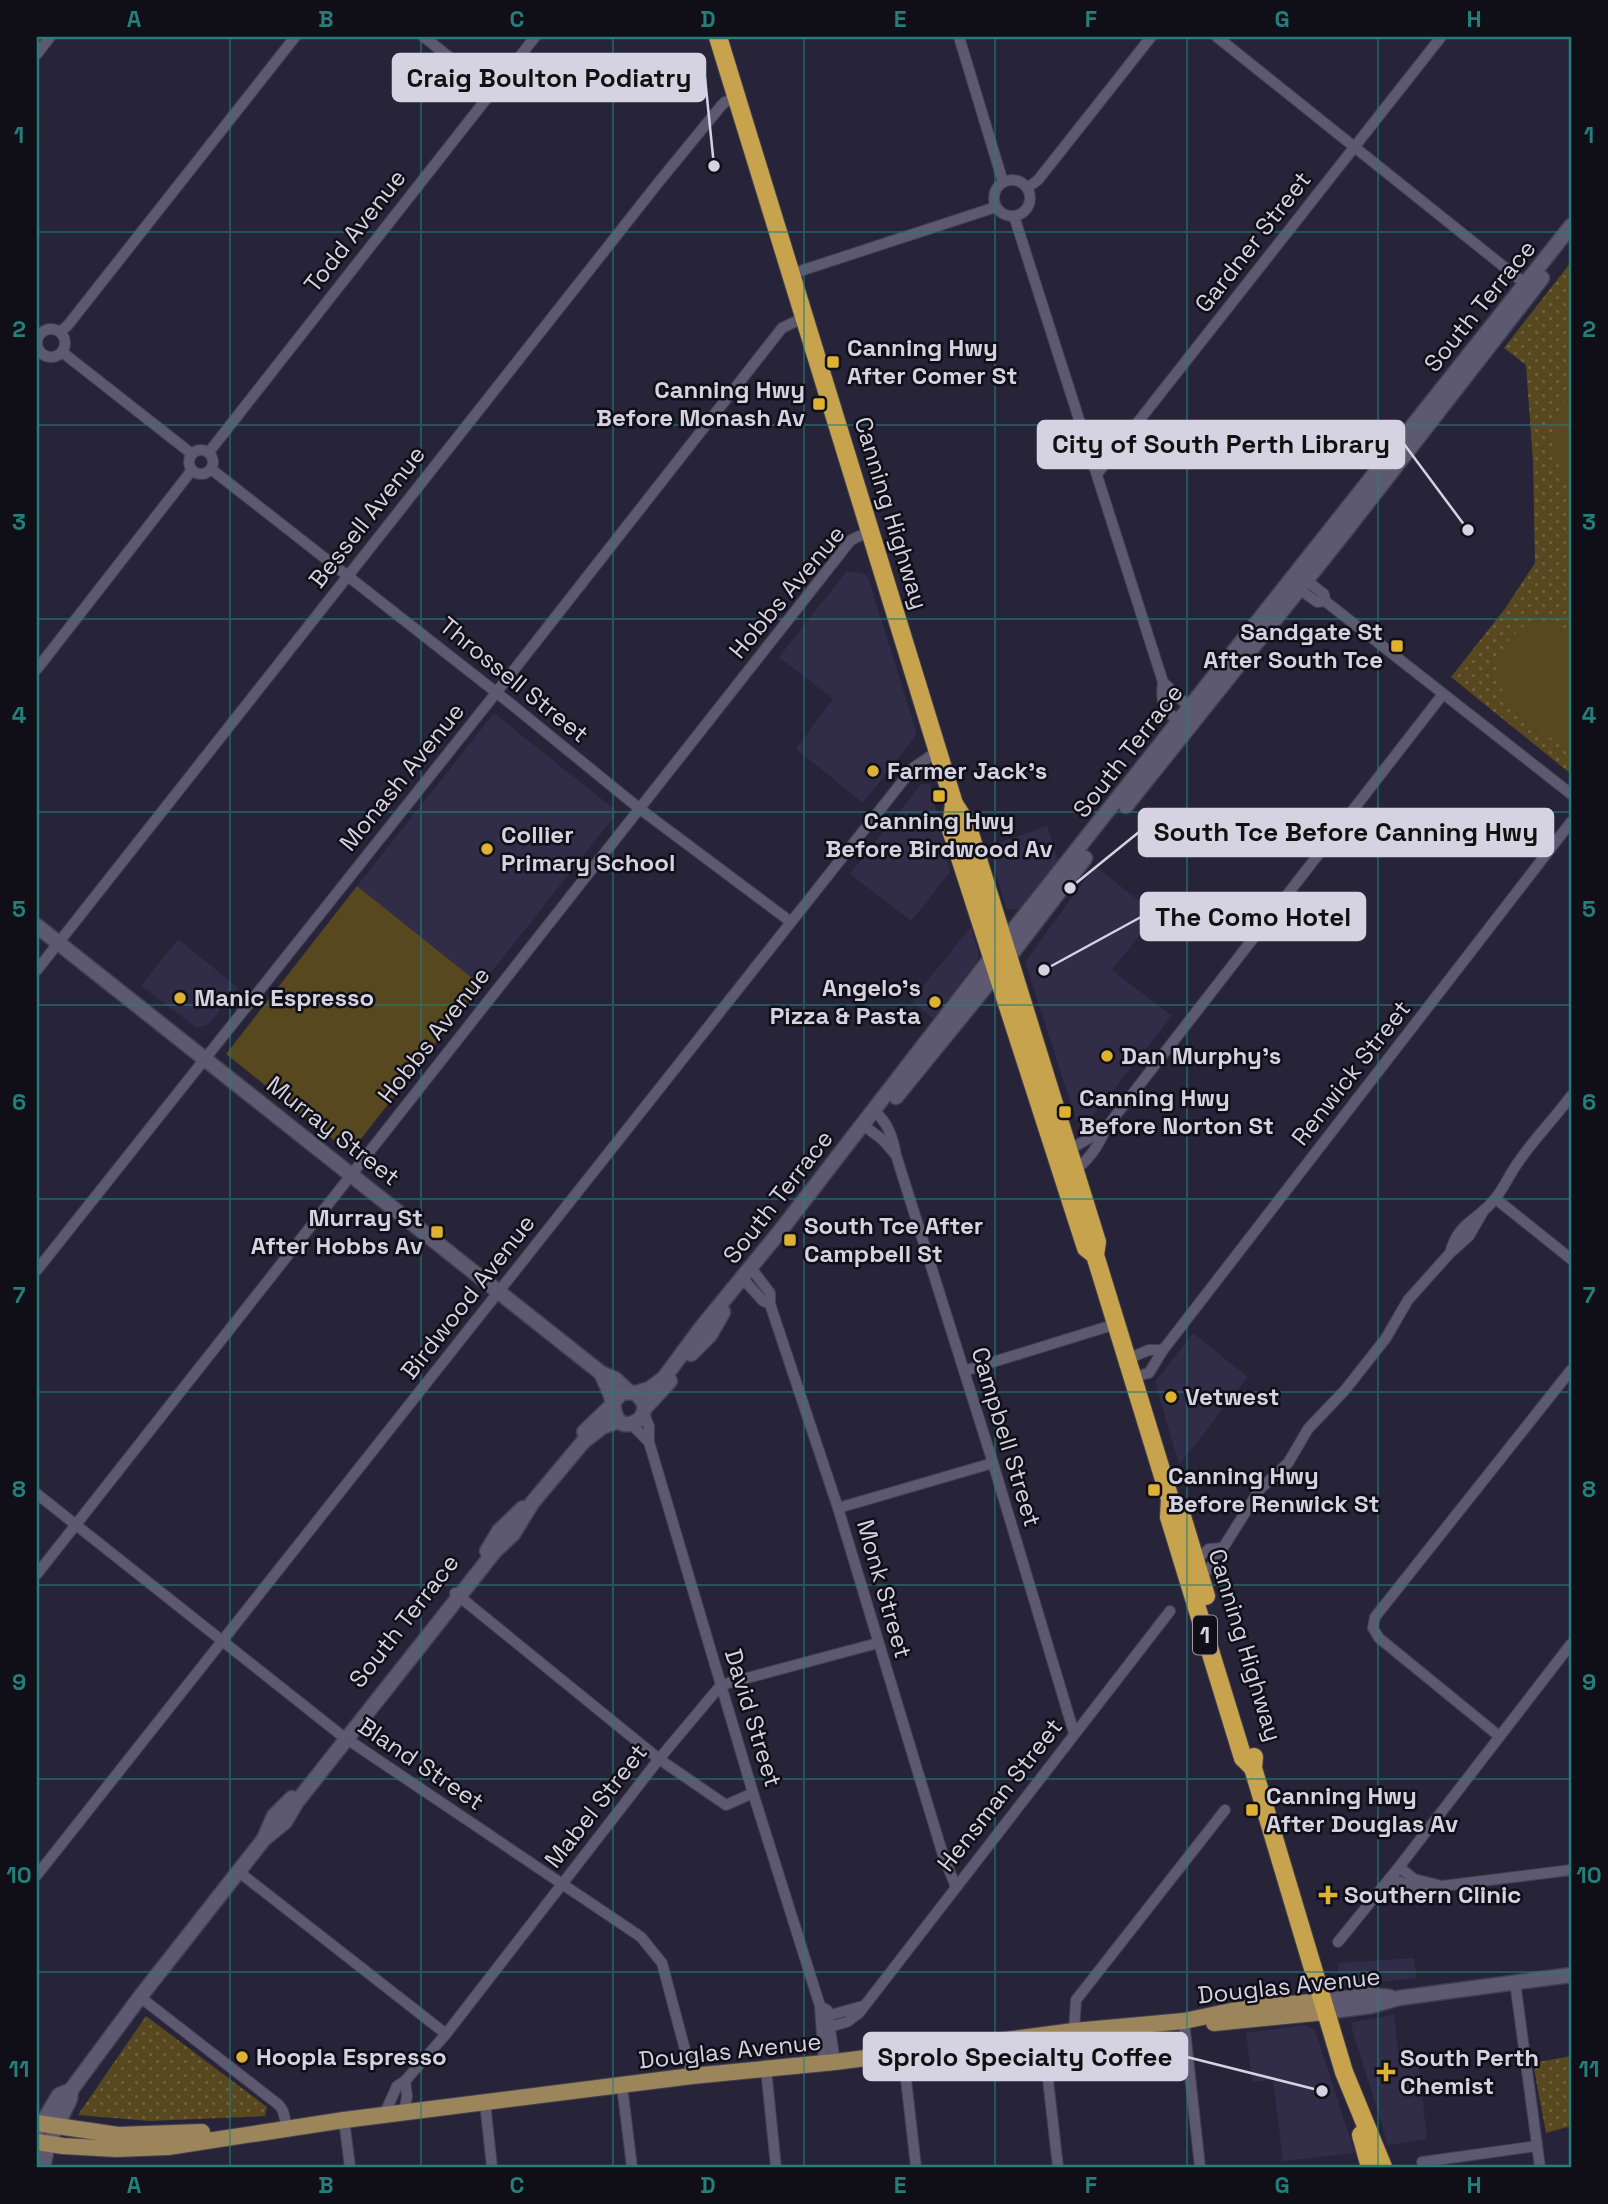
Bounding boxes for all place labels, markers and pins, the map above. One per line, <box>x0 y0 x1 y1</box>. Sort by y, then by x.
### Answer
callout: Craig Boulton Podiatry <box>393 54 705 101</box>
place label: Canning Hwy After Comer St <box>847 332 1017 391</box>
marker: Canning Hwy After Comer St <box>825 354 841 370</box>
place label: Canning Hwy Before Monash Av <box>596 374 805 433</box>
marker: Canning Hwy Before Monash Av <box>811 396 827 412</box>
callout: City of South Perth Library <box>1038 421 1404 468</box>
place label: Sandgate St After South Tce <box>1203 616 1383 675</box>
marker: Sandgate St After South Tce <box>1389 638 1405 654</box>
place label: Farmer Jack's <box>887 755 1047 786</box>
marker: Farmer Jack's <box>865 763 881 779</box>
marker: Canning Hwy Before Birdwood Av <box>931 788 947 804</box>
place label: Canning Hwy Before Birdwood Av <box>825 805 1053 864</box>
callout: South Tce Before Canning Hwy <box>1139 809 1553 856</box>
place label: Collier Primary School <box>501 819 675 878</box>
marker: Collier Primary School <box>479 841 495 857</box>
callout: The Como Hotel <box>1141 893 1365 940</box>
place label: Angelo's Pizza & Pasta <box>770 972 921 1031</box>
place label: Manic Espresso <box>194 982 374 1013</box>
marker: Manic Espresso <box>172 990 188 1006</box>
marker: Angelo's Pizza & Pasta <box>927 994 943 1010</box>
place label: Dan Murphy's <box>1121 1040 1281 1071</box>
marker: Dan Murphy's <box>1099 1048 1115 1064</box>
place label: Canning Hwy Before Norton St <box>1079 1082 1274 1141</box>
marker: Canning Hwy Before Norton St <box>1057 1104 1073 1120</box>
place label: Murray St After Hobbs Av <box>251 1202 423 1261</box>
place label: South Tce After Campbell St <box>804 1210 983 1269</box>
marker: Murray St After Hobbs Av <box>429 1224 445 1240</box>
marker: South Tce After Campbell St <box>782 1232 798 1248</box>
place label: Vetwest <box>1185 1381 1279 1412</box>
marker: Vetwest <box>1163 1389 1179 1405</box>
place label: Canning Hwy Before Renwick St <box>1168 1460 1379 1519</box>
marker: Canning Hwy Before Renwick St <box>1146 1482 1162 1498</box>
place label: Canning Hwy After Douglas Av <box>1266 1780 1458 1839</box>
marker: Canning Hwy After Douglas Av <box>1244 1802 1260 1818</box>
place label: Southern Clinic <box>1344 1879 1521 1910</box>
marker: Southern Clinic <box>1318 1885 1338 1905</box>
callout: Sprolo Specialty Coffee <box>864 2033 1187 2080</box>
place label: Hoopla Espresso <box>256 2041 447 2072</box>
place label: South Perth Chemist <box>1400 2042 1539 2101</box>
marker: Hoopla Espresso <box>234 2049 250 2065</box>
marker: South Perth Chemist <box>1378 2064 1394 2080</box>

